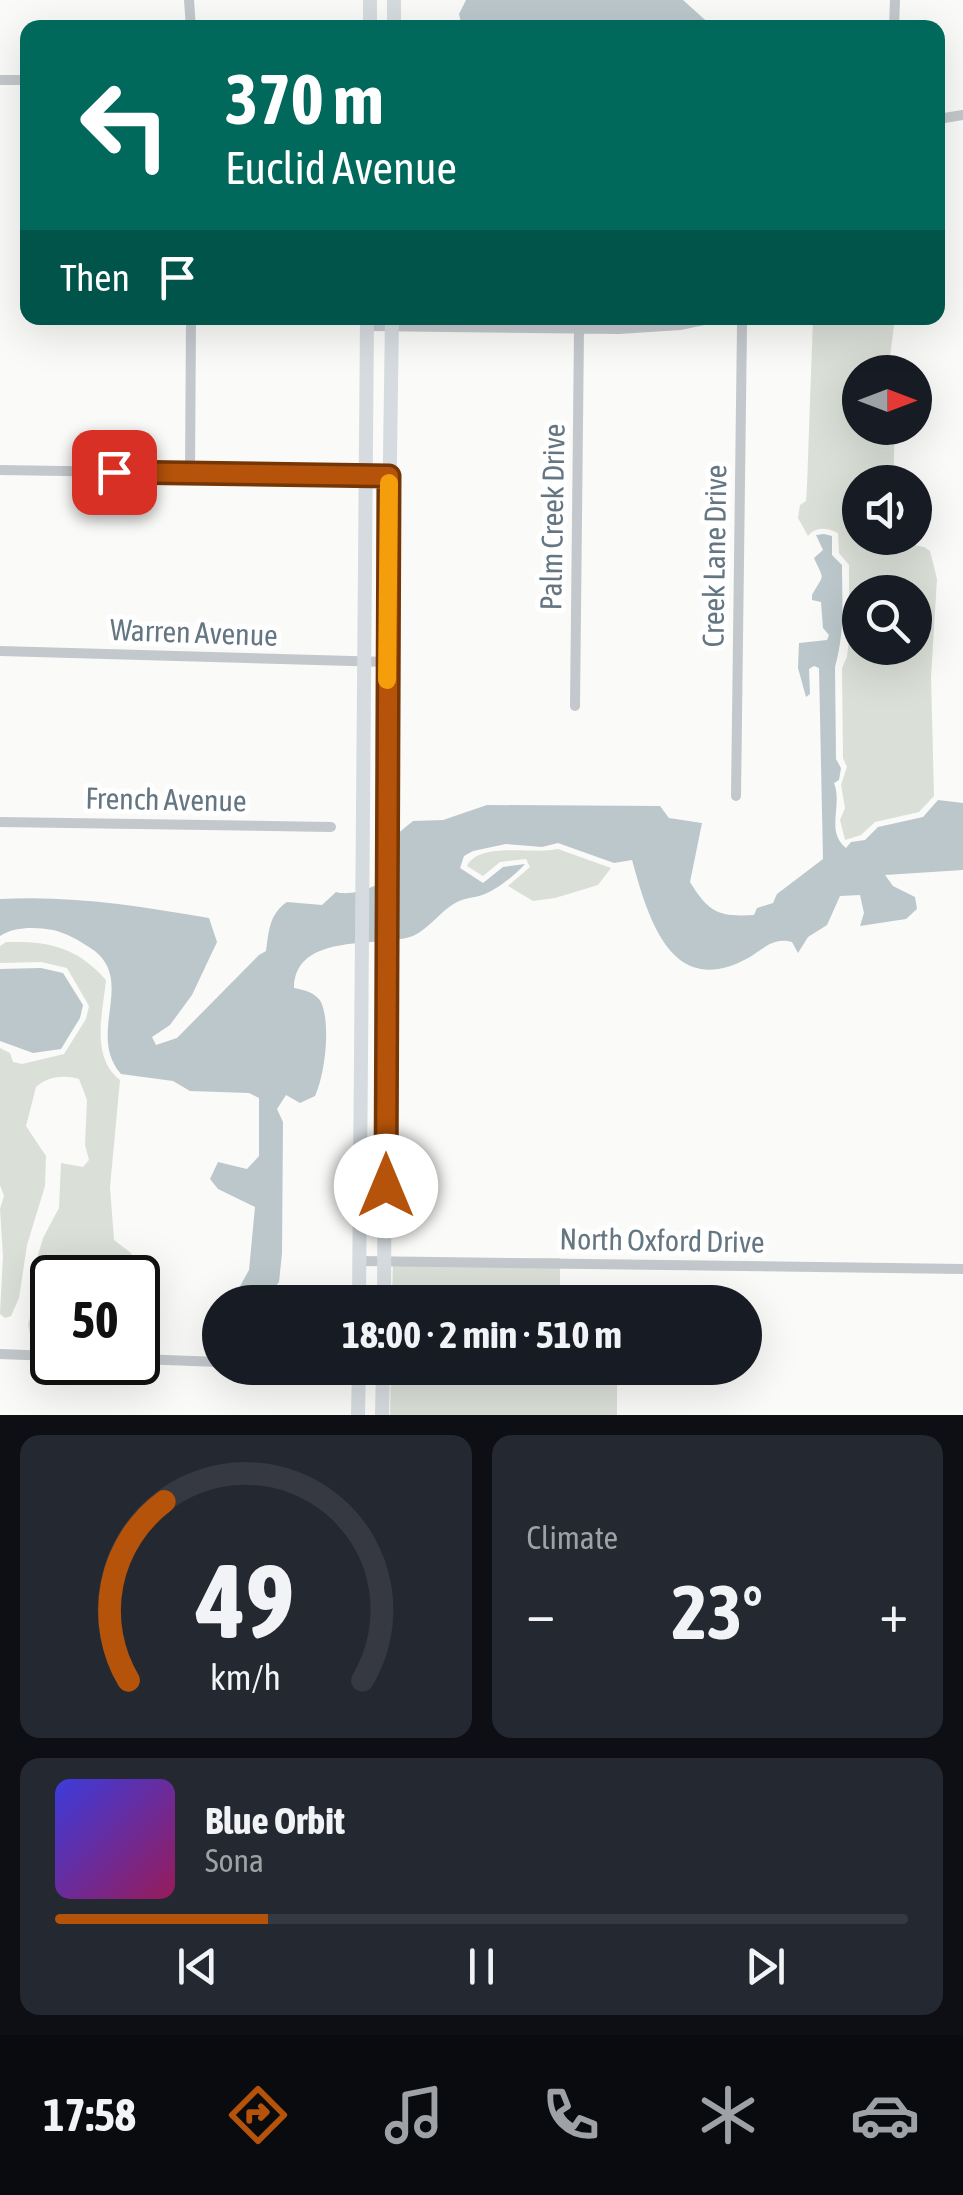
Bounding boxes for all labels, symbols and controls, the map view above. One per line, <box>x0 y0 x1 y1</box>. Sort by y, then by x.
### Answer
text: 370 m <box>225 59 384 139</box>
icon: left <box>60 60 190 190</box>
text: Euclid Avenue <box>225 142 457 194</box>
icon: arrive <box>150 250 205 305</box>
text: Then <box>60 256 130 299</box>
north arrow <box>842 355 932 445</box>
map controls <box>842 355 932 665</box>
street label: Palm Creek Drive <box>533 423 571 611</box>
pin <box>72 430 157 515</box>
icon: arrive <box>87 445 142 500</box>
street label: Creek Lane Drive <box>695 464 733 648</box>
button: sound <box>842 465 932 555</box>
button: search <box>842 575 932 665</box>
street label: Warren Avenue <box>110 612 278 652</box>
street label: French Avenue <box>85 781 247 817</box>
position arrow <box>334 1134 438 1238</box>
street label: North Oxford Drive <box>559 1221 765 1259</box>
speed limit sign: 50 <box>30 1255 160 1385</box>
text: 18:00 · 2 min · 510 m <box>342 1313 622 1356</box>
text: Climate <box>527 1519 618 1556</box>
text: 49 <box>196 1541 295 1660</box>
text: 23° <box>672 1569 763 1655</box>
text: − <box>527 1581 555 1644</box>
text: + <box>879 1581 908 1644</box>
text: km/h <box>210 1657 281 1698</box>
text: Blue Orbit <box>205 1799 345 1842</box>
text: Sona <box>205 1842 264 1879</box>
icon: previous <box>170 1939 225 1994</box>
icon: pause <box>454 1939 509 1994</box>
icon: next <box>738 1939 793 1994</box>
icon: directions <box>223 2080 293 2150</box>
icon: music <box>379 2080 449 2150</box>
icon: phone <box>536 2080 606 2150</box>
icon: climate <box>693 2080 763 2150</box>
icon: car <box>850 2080 920 2150</box>
text: 17:58 <box>43 2089 136 2141</box>

